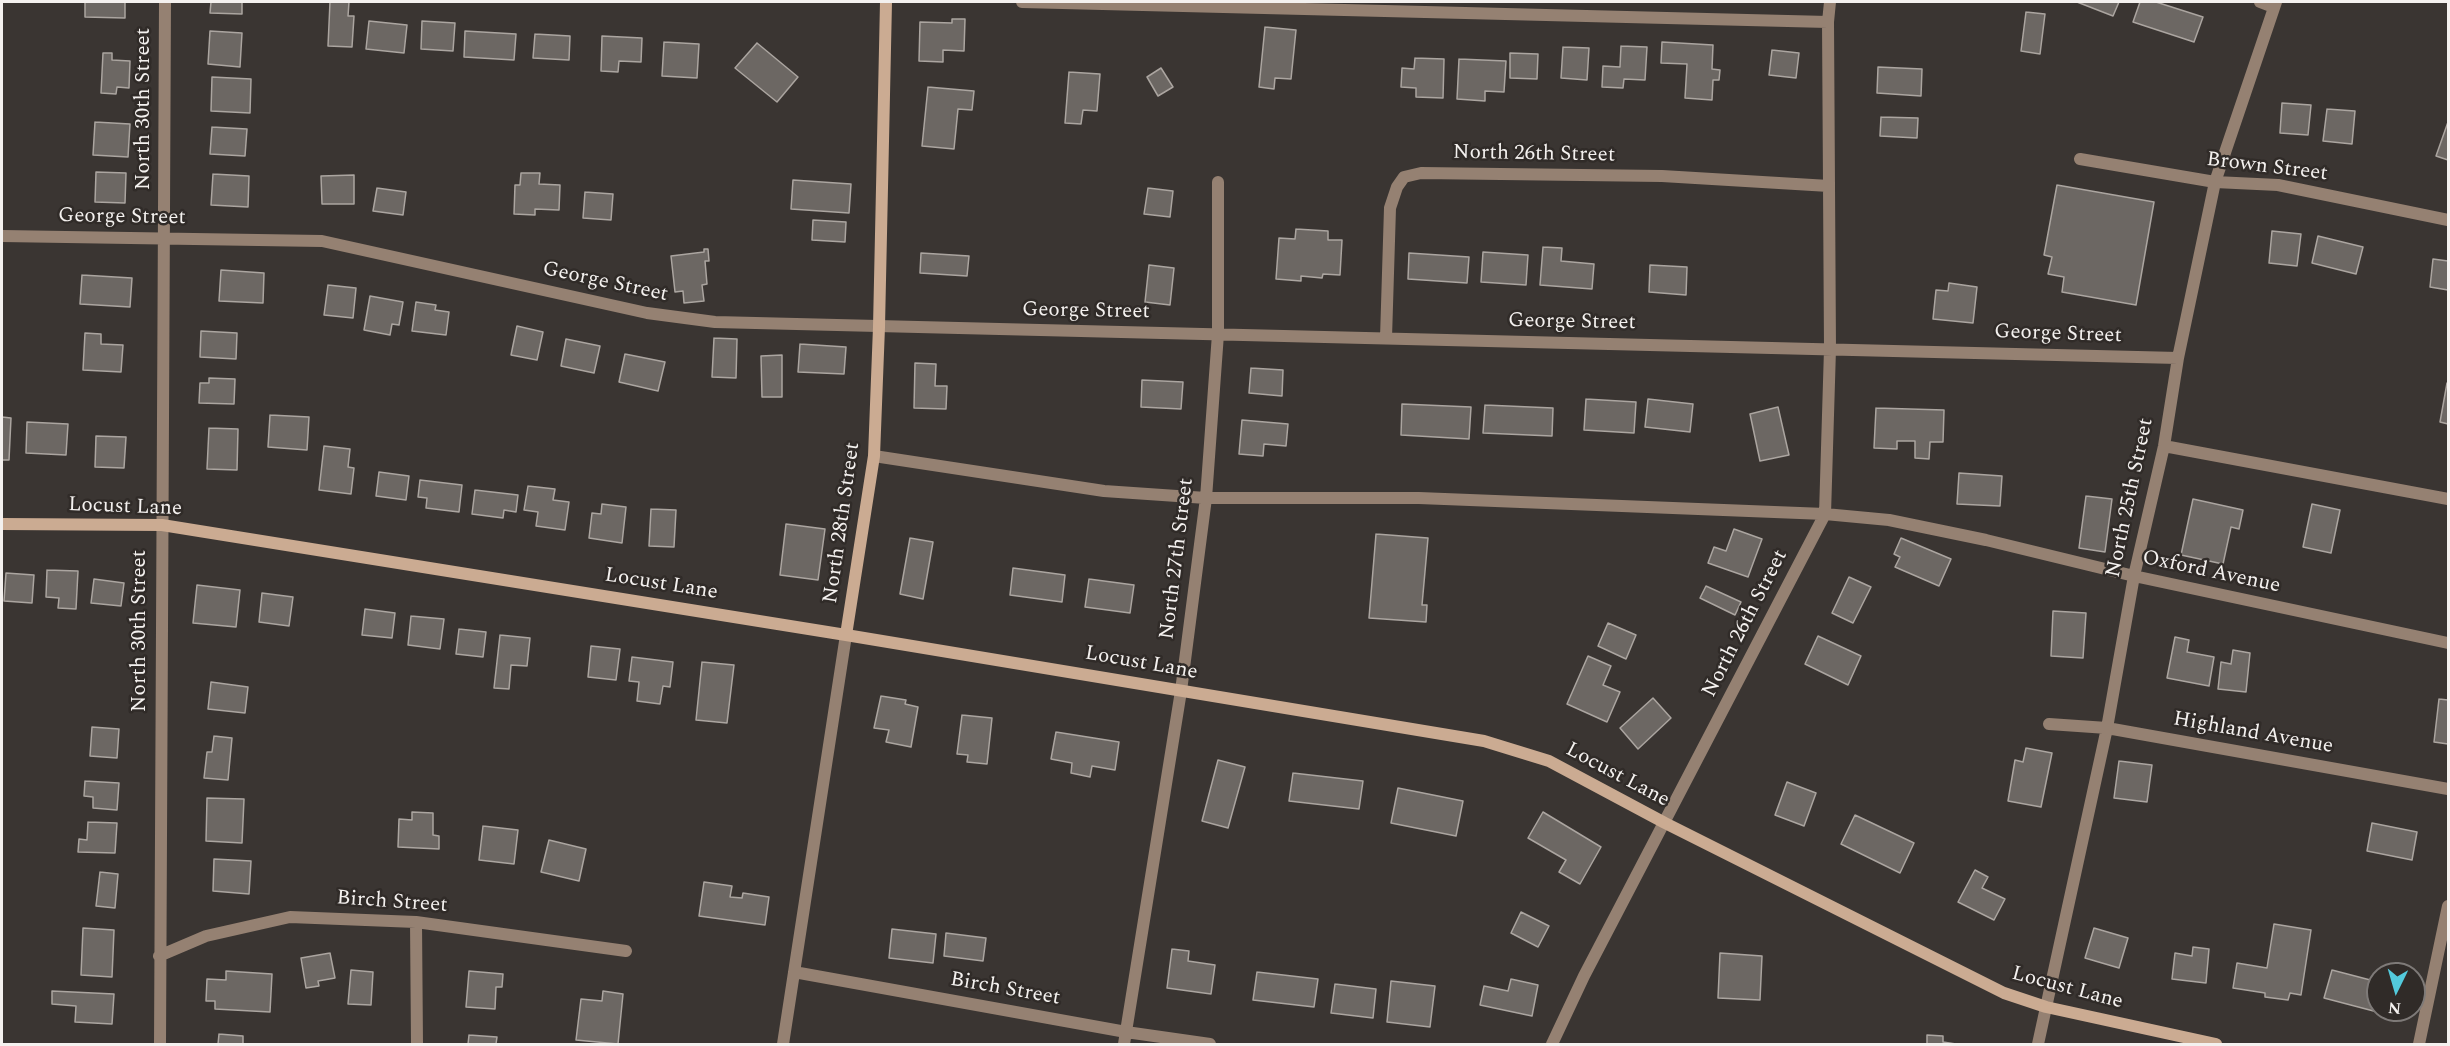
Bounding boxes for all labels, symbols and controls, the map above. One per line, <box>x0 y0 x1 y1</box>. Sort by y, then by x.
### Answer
street label: North 30th Street <box>132 28 158 190</box>
street label: North 26th Street <box>1453 141 1615 169</box>
street label: Brown Street <box>2205 148 2329 188</box>
street label: George Street <box>58 204 186 232</box>
street label: George Street <box>540 257 670 309</box>
street label: George Street <box>1022 298 1150 326</box>
street label: George Street <box>1508 309 1636 337</box>
street label: George Street <box>1994 320 2122 350</box>
street label: North 25th Street <box>2102 416 2160 580</box>
street label: North 28th Street <box>819 441 867 605</box>
street label: North 27th Street <box>1156 477 1200 641</box>
street label: Locust Lane <box>68 493 182 523</box>
street label: North 26th Street <box>1698 546 1794 702</box>
street label: Oxford Avenue <box>2140 546 2282 600</box>
street label: North 30th Street <box>128 550 154 712</box>
street label: Locust Lane <box>603 564 719 606</box>
street label: Locust Lane <box>1083 642 1199 686</box>
street label: Highland Avenue <box>2171 708 2335 760</box>
street label: Locust Lane <box>1561 738 1673 814</box>
street label: Birch Street <box>336 887 448 919</box>
street label: Locust Lane <box>2009 962 2125 1016</box>
north arrow <box>2366 962 2426 1022</box>
street label: Birch Street <box>948 968 1062 1012</box>
text: N <box>2387 995 2402 1020</box>

